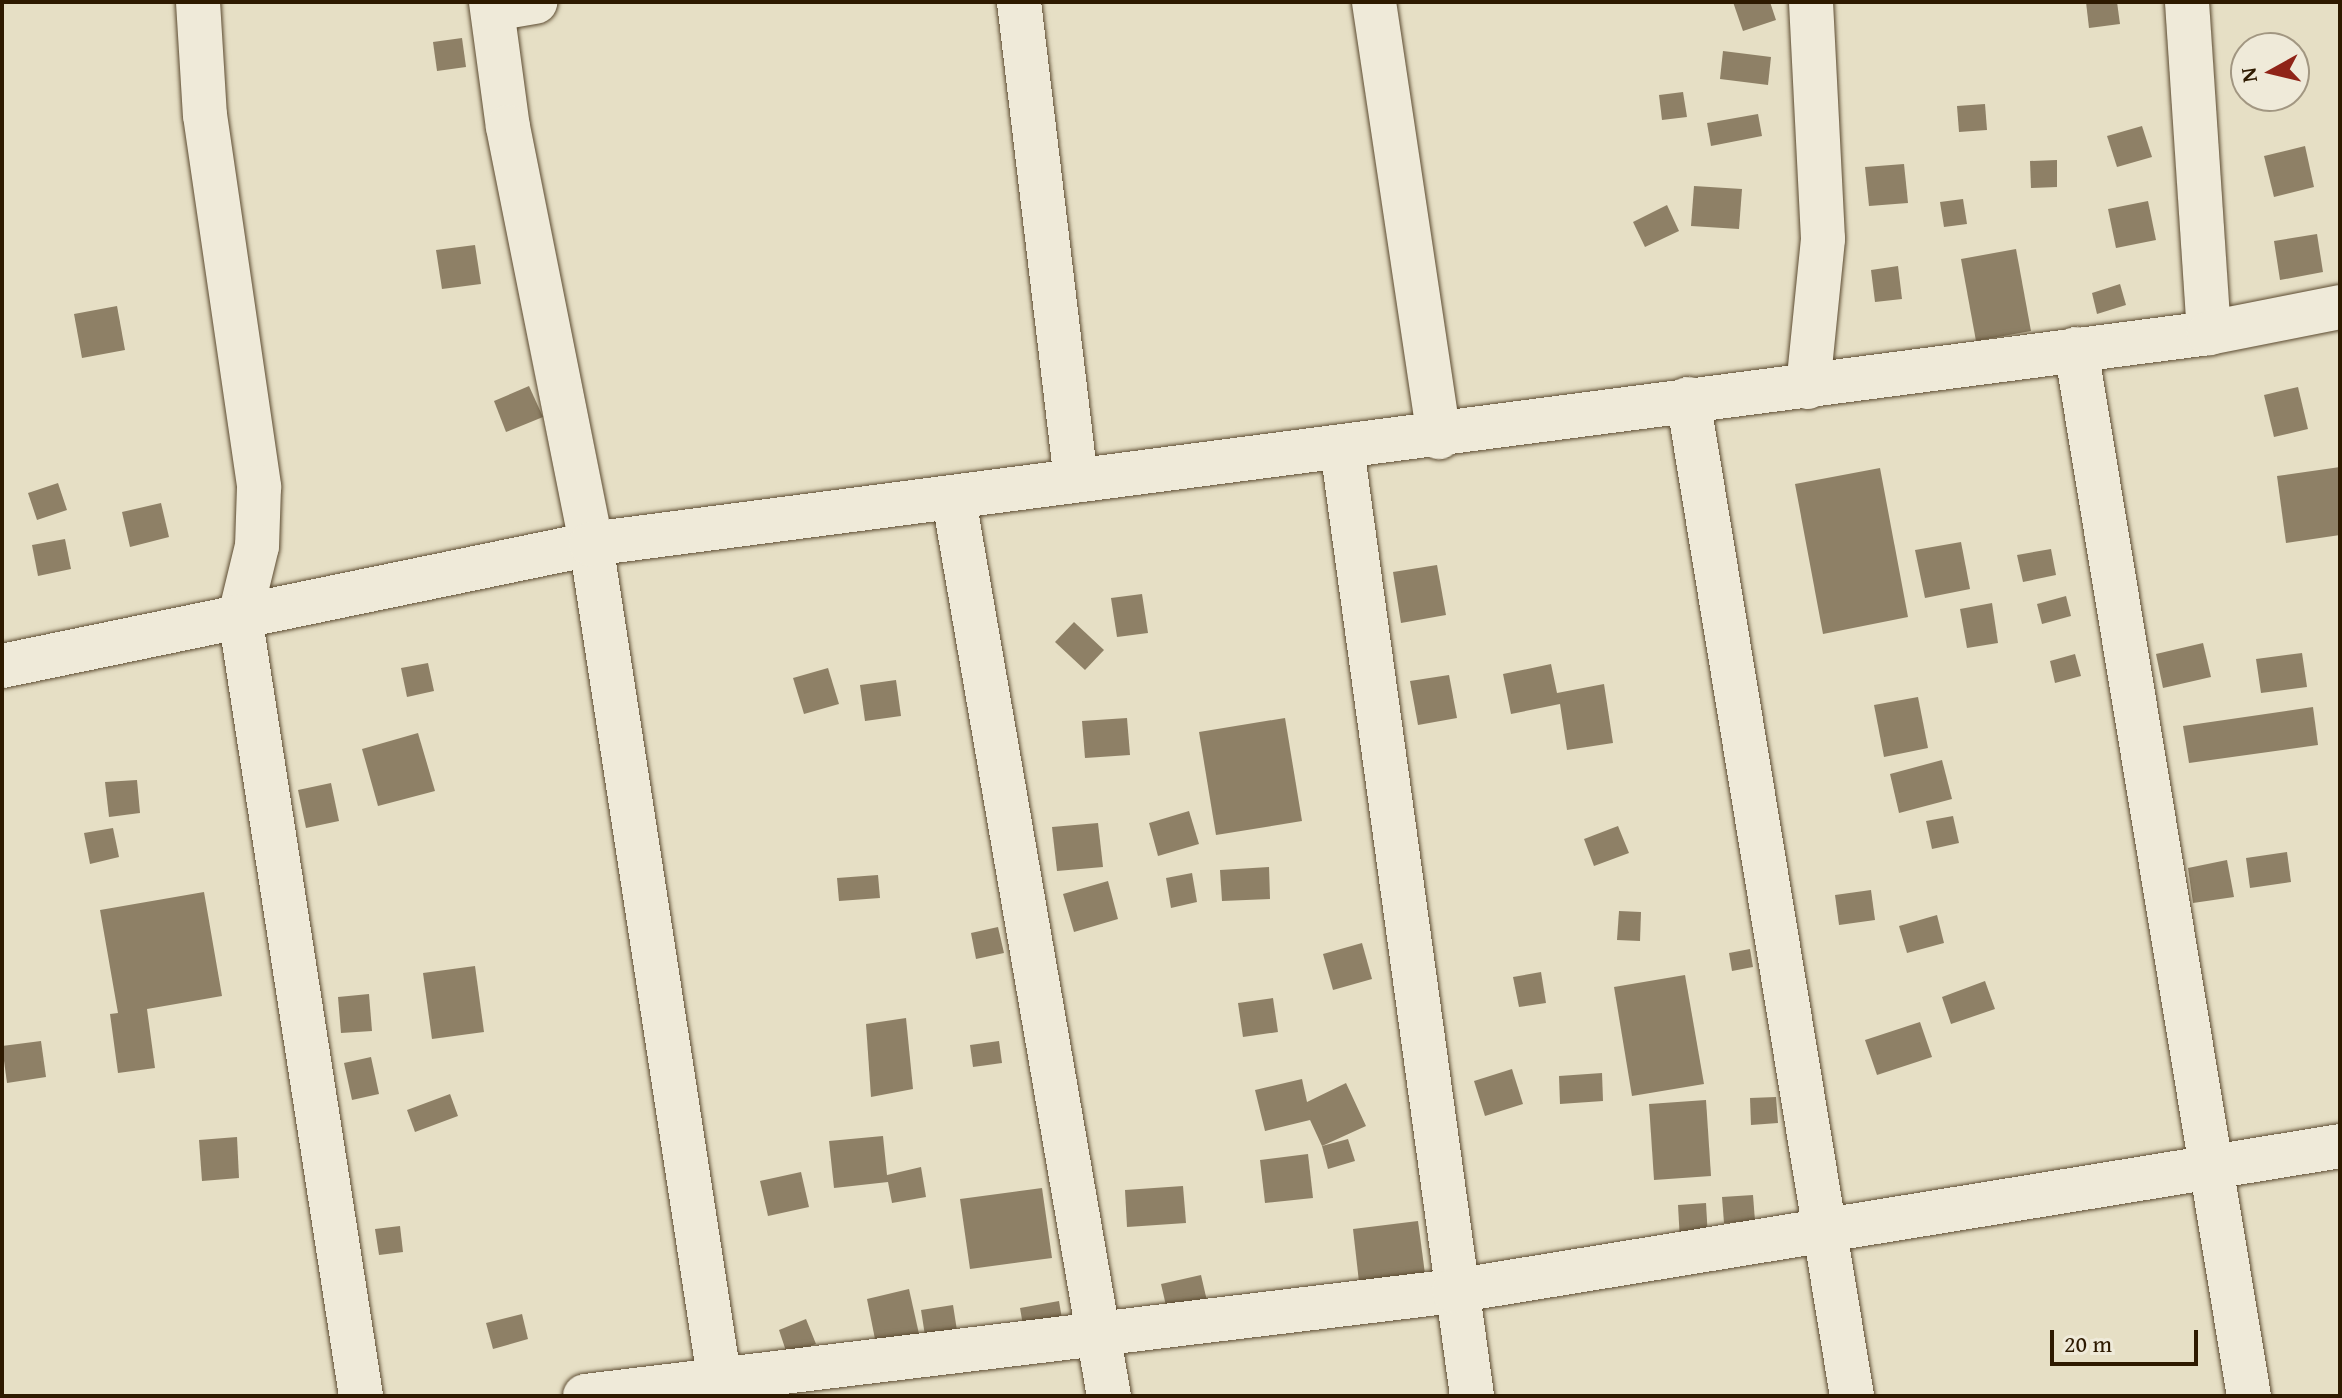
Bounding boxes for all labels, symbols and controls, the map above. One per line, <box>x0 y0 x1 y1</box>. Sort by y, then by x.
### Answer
north arrow <box>2230 32 2310 112</box>
text: N <box>2231 66 2265 85</box>
scale bar <box>2054 1314 2202 1364</box>
text: 20 m <box>2064 1326 2112 1361</box>

